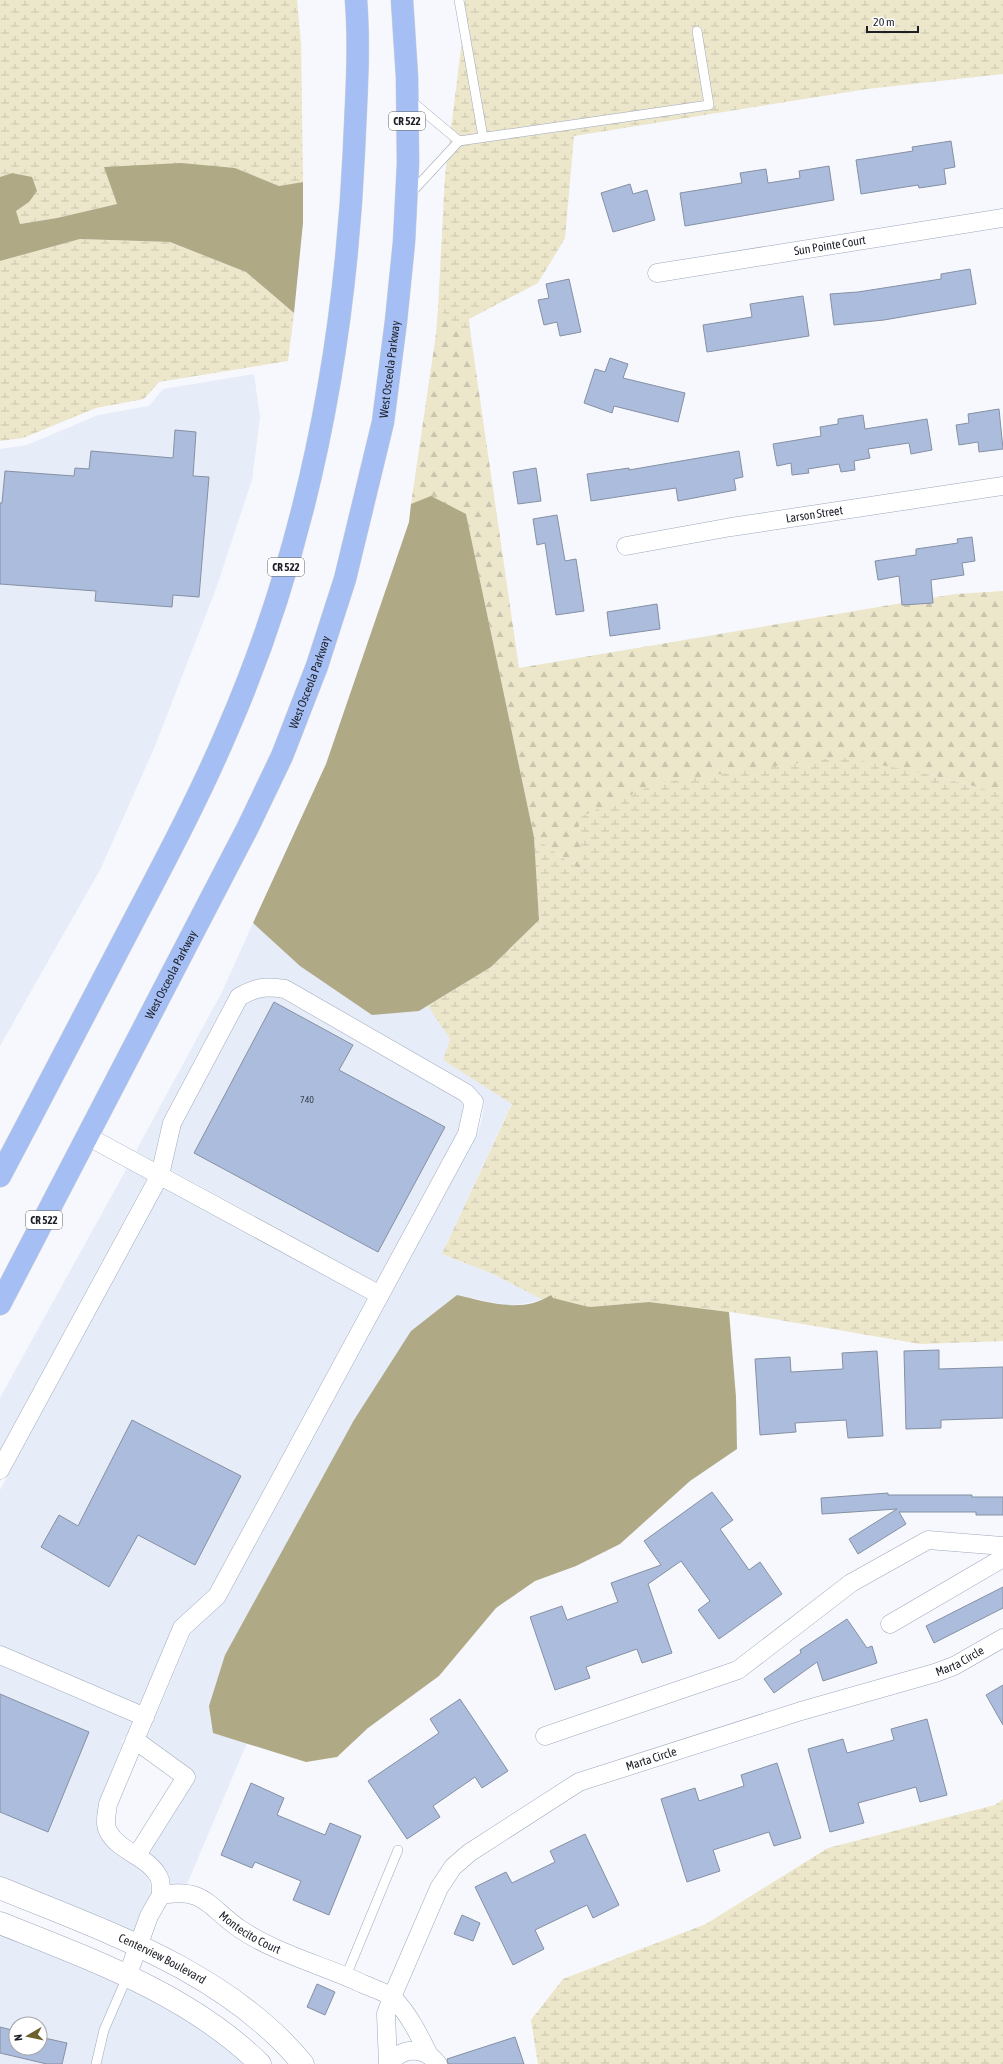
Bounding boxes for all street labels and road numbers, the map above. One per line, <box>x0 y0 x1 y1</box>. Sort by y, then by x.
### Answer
road number: CR 522 <box>389 112 425 130</box>
street label: Sun Pointe Court <box>793 233 867 258</box>
street label: West Osceola Parkway <box>377 320 403 419</box>
street label: Larson Street <box>785 503 844 526</box>
road number: CR 522 <box>268 558 304 576</box>
street label: West Osceola Parkway <box>286 634 333 731</box>
street label: West Osceola Parkway <box>142 928 200 1022</box>
road number: CR 522 <box>26 1211 62 1229</box>
street label: Marta Circle <box>934 1643 987 1679</box>
street label: Marta Circle <box>624 1744 678 1774</box>
street label: Montecito Court <box>216 1908 283 1957</box>
street label: Centerview Boulevard <box>116 1931 208 1987</box>

